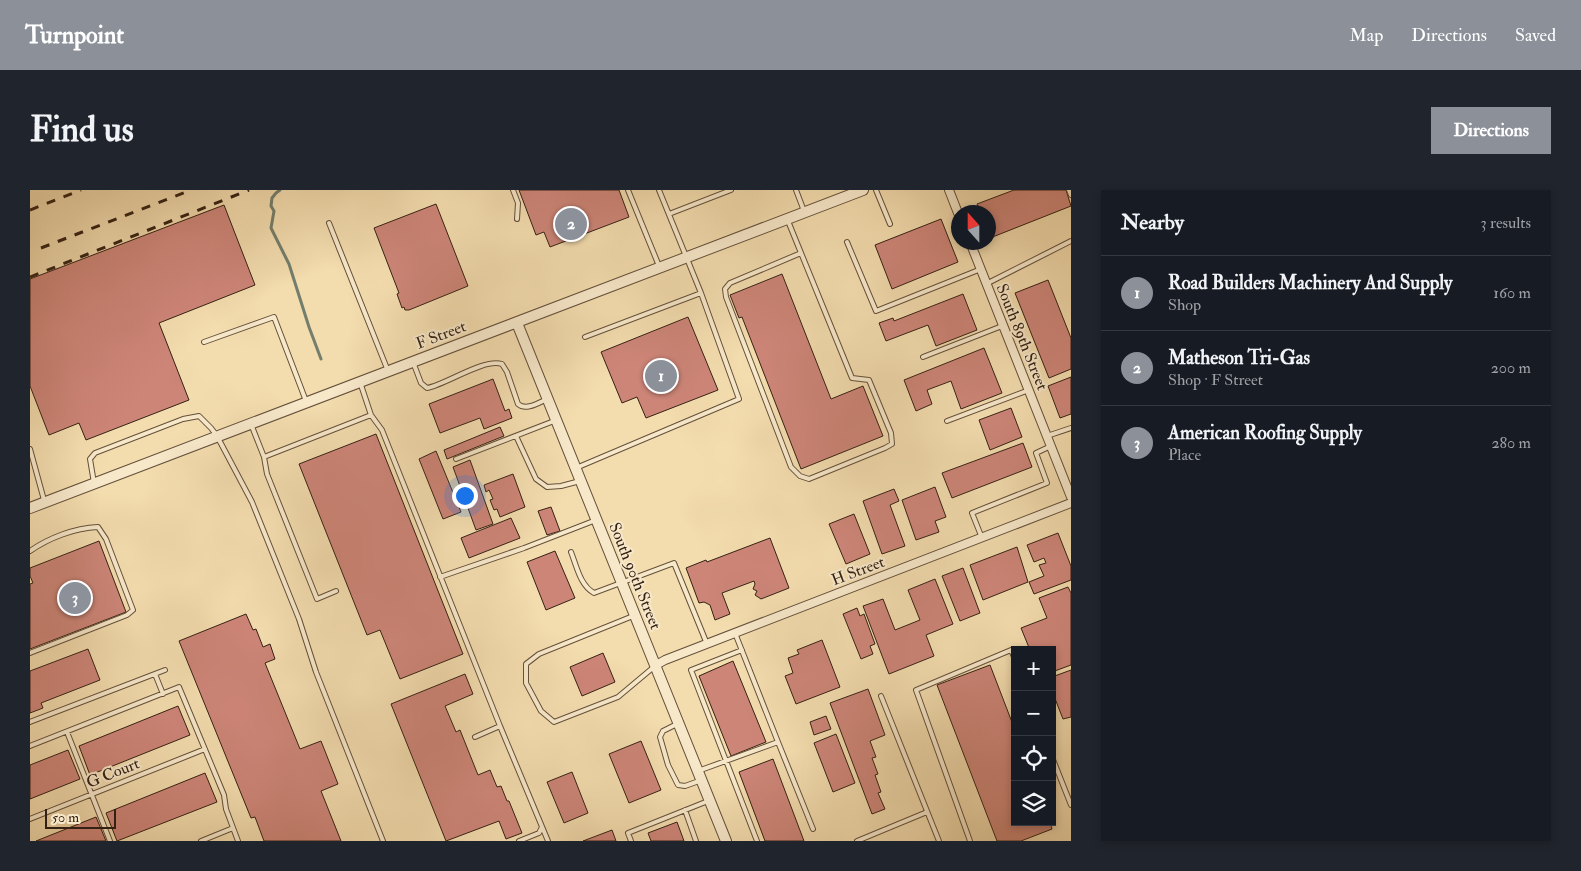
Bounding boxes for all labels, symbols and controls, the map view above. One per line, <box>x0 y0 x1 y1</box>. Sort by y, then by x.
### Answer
text: Turnpoint <box>25 20 124 51</box>
text: Map <box>1350 24 1383 47</box>
text: Directions <box>1411 24 1487 47</box>
text: Saved <box>1515 24 1556 47</box>
button: Directions <box>1431 107 1551 154</box>
text: Find us <box>30 108 134 152</box>
pin: 2 <box>555 205 587 243</box>
north arrow <box>951 205 996 250</box>
text: Nearby <box>1121 209 1184 236</box>
text: 3 results <box>1480 213 1531 233</box>
text: Road Builders Machinery And Supply <box>1168 271 1452 295</box>
street label: South 89th Street <box>992 281 1052 393</box>
text: 1 <box>1134 283 1140 303</box>
text: 160 m <box>1493 283 1531 303</box>
text: Shop <box>1168 295 1201 315</box>
street label: F Street <box>413 316 469 354</box>
text: Matheson Tri-Gas <box>1168 346 1310 370</box>
pin: 1 <box>645 357 677 395</box>
text: 2 <box>1133 358 1141 378</box>
text: 200 m <box>1491 358 1531 378</box>
text: Shop · F Street <box>1168 370 1263 390</box>
text: American Roofing Supply <box>1168 421 1362 445</box>
text: 3 <box>1134 433 1140 453</box>
text: 280 m <box>1491 433 1531 453</box>
text: Place <box>1168 445 1201 465</box>
your location <box>452 483 478 509</box>
street label: South 90th Street <box>604 520 666 632</box>
street label: H Street <box>829 552 887 590</box>
pin: 3 <box>59 579 91 617</box>
map controls <box>1011 646 1056 826</box>
button: + <box>1011 646 1056 691</box>
button: − <box>1011 691 1056 736</box>
button: locate <box>1011 736 1056 781</box>
street label: G Court <box>83 753 143 793</box>
button: layers <box>1011 781 1056 826</box>
scale bar <box>45 806 116 829</box>
text: 50 m <box>52 809 79 826</box>

